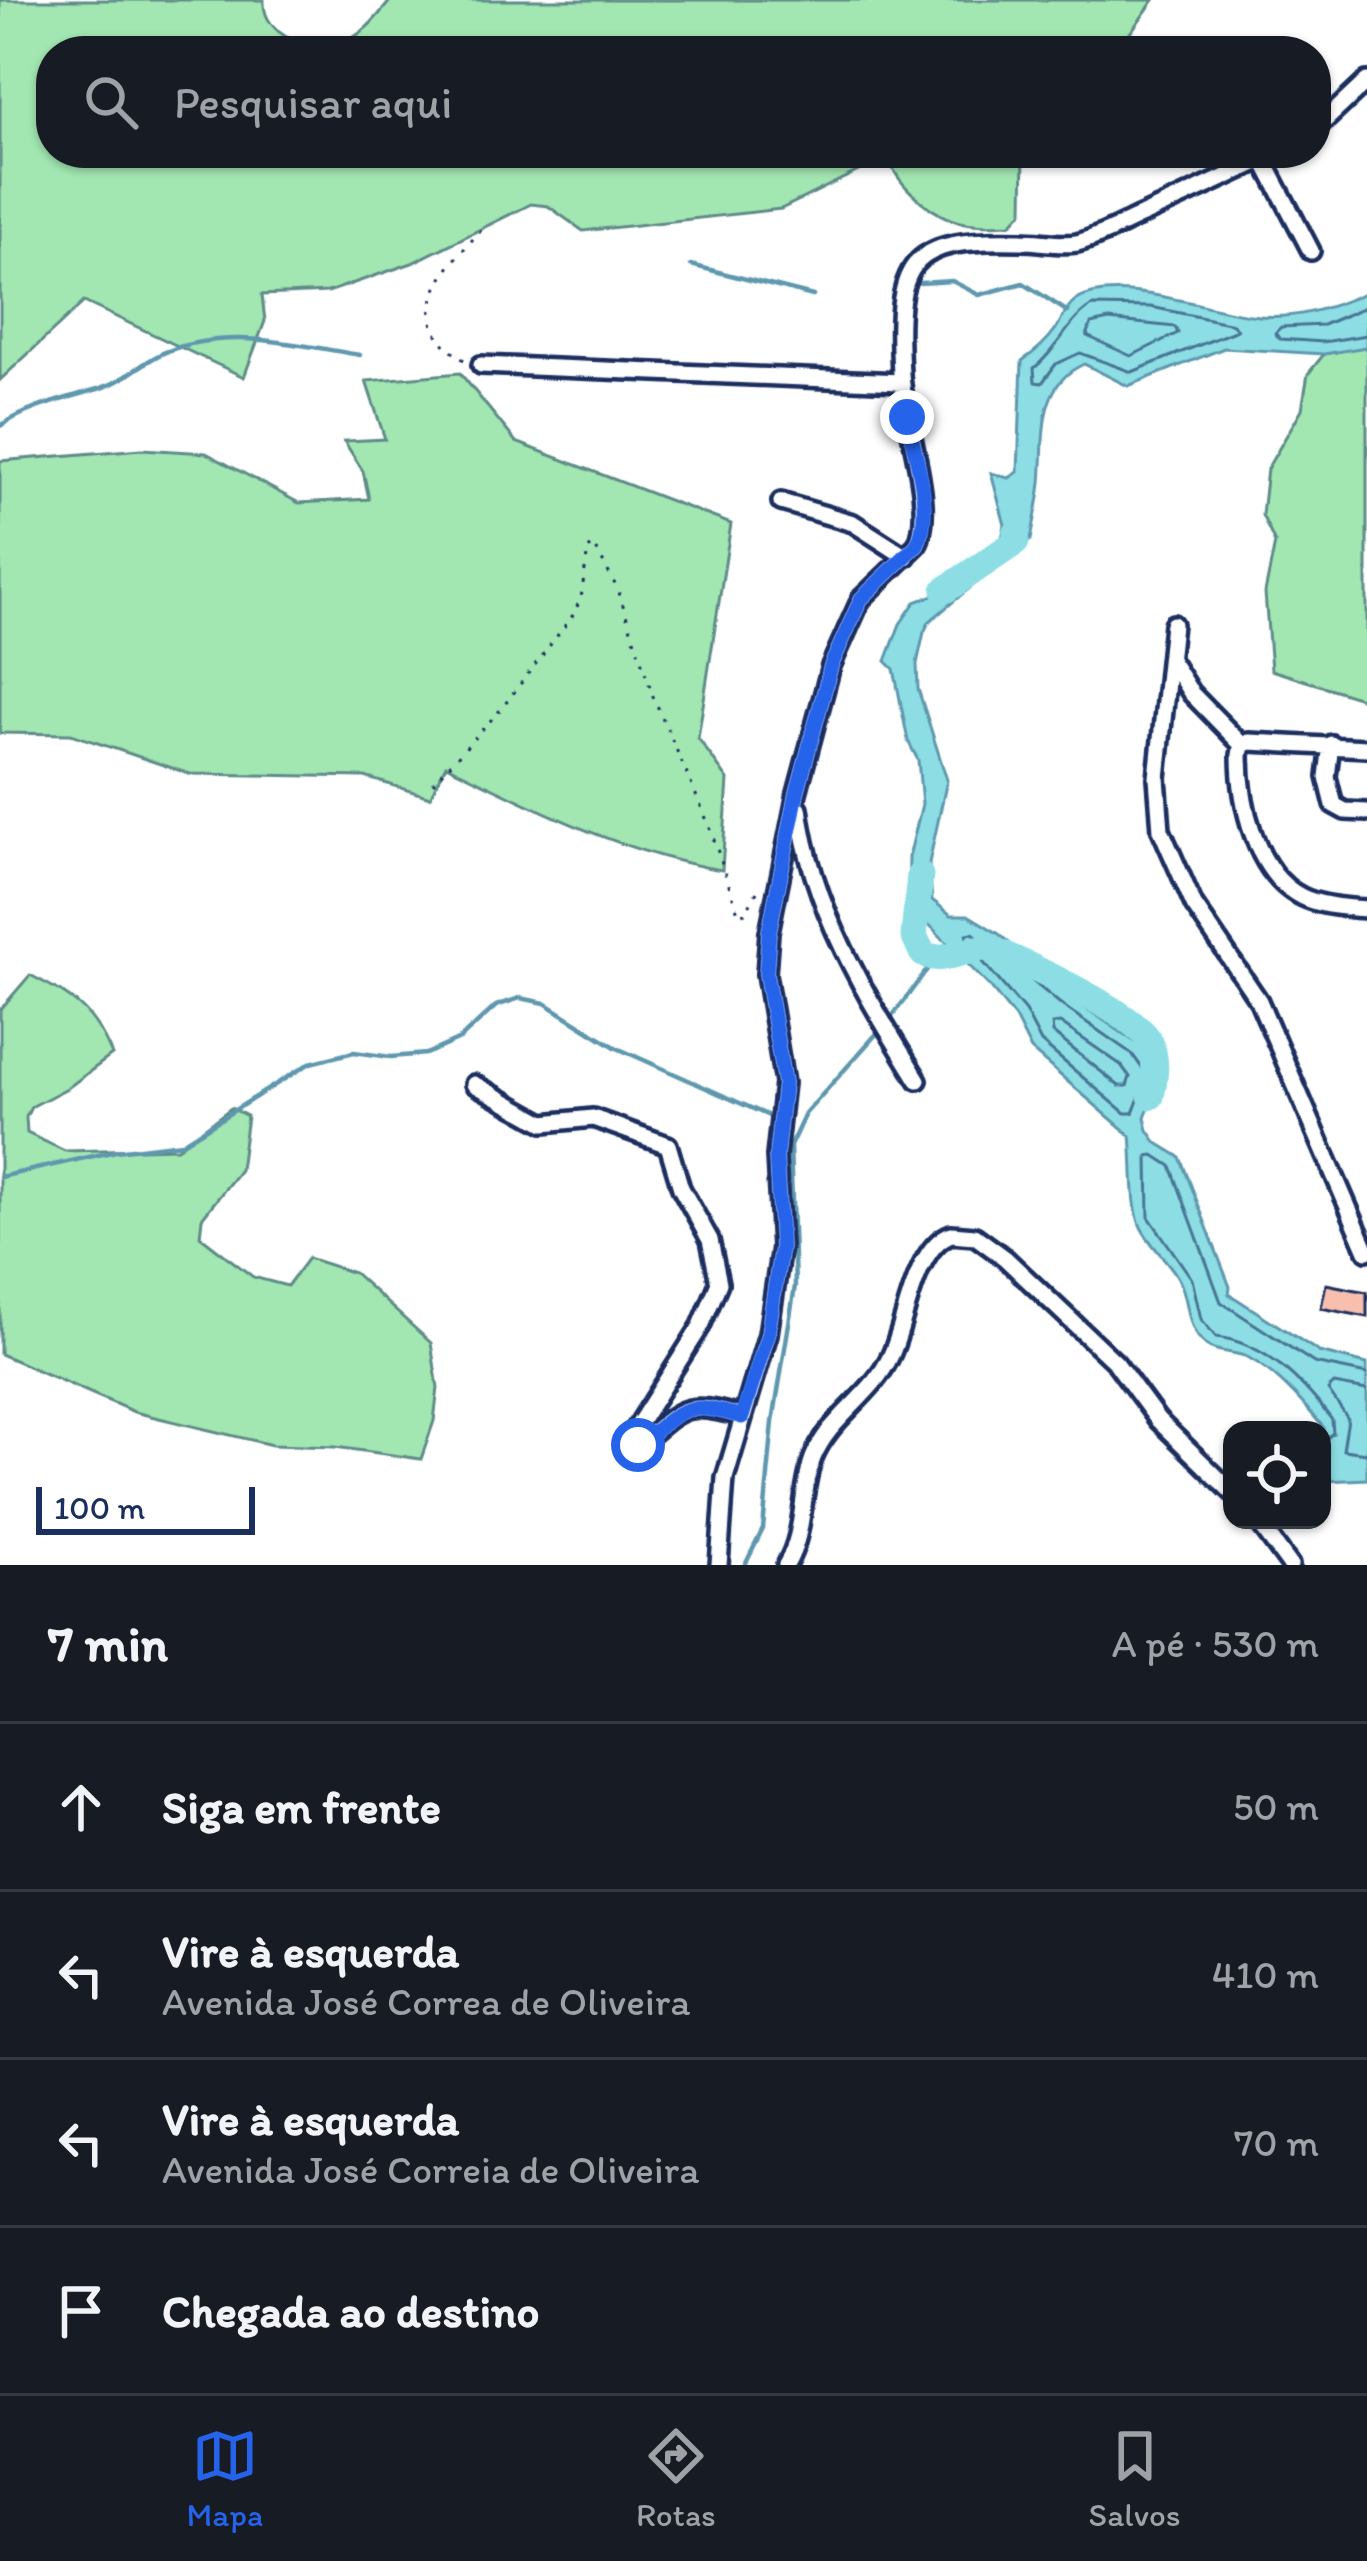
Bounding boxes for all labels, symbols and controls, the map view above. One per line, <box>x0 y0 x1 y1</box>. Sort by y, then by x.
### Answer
search box <box>36 36 1331 168</box>
icon: search <box>78 69 144 135</box>
text: Pesquisar aqui <box>174 75 452 129</box>
route end <box>880 390 934 444</box>
route start <box>611 1418 665 1472</box>
map controls <box>1223 1421 1331 1529</box>
button: locate <box>1223 1421 1331 1529</box>
scale bar <box>36 1481 255 1534</box>
text: 100 m <box>54 1488 145 1527</box>
text: 7 min <box>48 1613 168 1674</box>
text: A pé · 530 m <box>1112 1620 1319 1667</box>
icon: ahead <box>48 1774 114 1840</box>
text: Siga em frente <box>162 1780 441 1834</box>
text: 50 m <box>1233 1783 1319 1830</box>
text: Vire à esquerda <box>162 1924 459 1978</box>
icon: left <box>48 1942 114 2008</box>
text: 410 m <box>1212 1951 1319 1998</box>
text: Avenida José Correa de Oliveira <box>162 1978 690 2025</box>
text: Vire à esquerda <box>162 2092 459 2146</box>
icon: left <box>48 2110 114 2176</box>
text: 70 m <box>1234 2119 1319 2166</box>
text: Avenida José Correia de Oliveira <box>162 2146 700 2193</box>
icon: arrive <box>48 2278 114 2344</box>
text: Chegada ao destino <box>162 2284 539 2338</box>
tab: Mapa <box>186 2423 263 2534</box>
tab: Rotas <box>636 2423 716 2534</box>
tab: Salvos <box>1089 2423 1181 2534</box>

